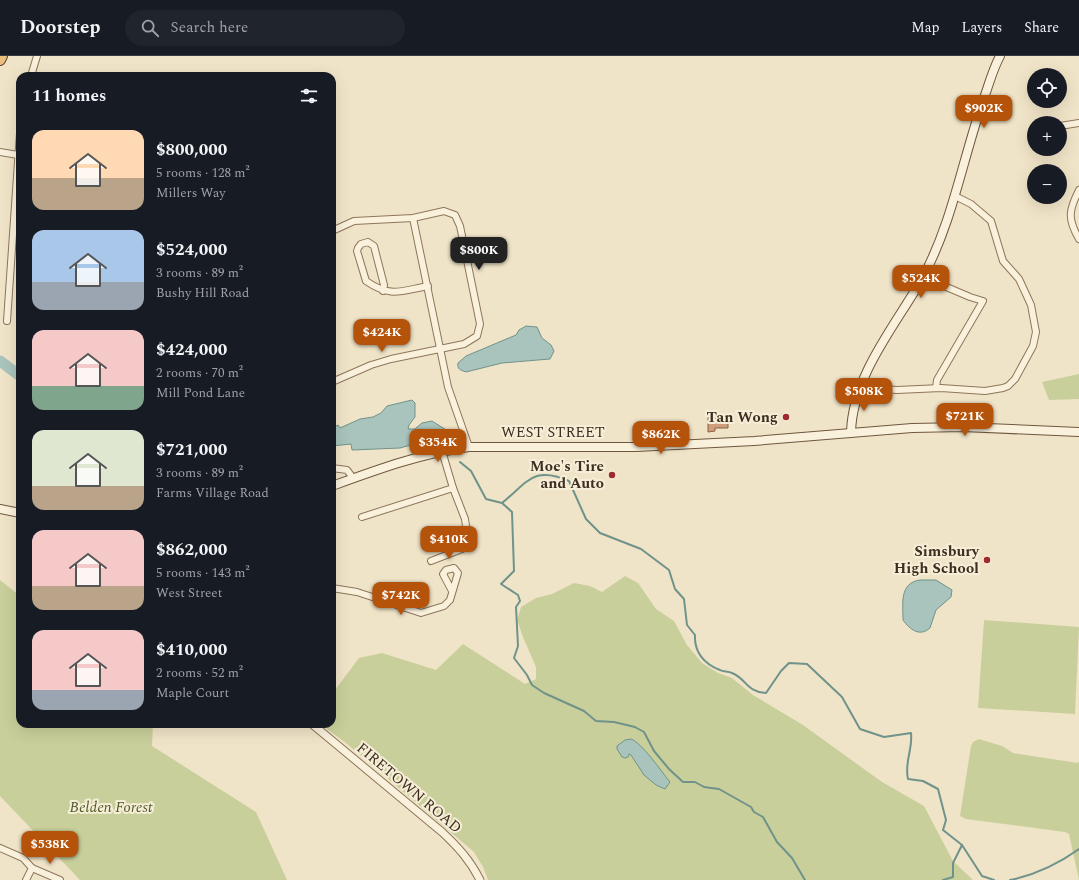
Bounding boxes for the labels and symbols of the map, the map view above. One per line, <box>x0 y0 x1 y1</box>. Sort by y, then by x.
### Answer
pin: $902K <box>956 95 1012 129</box>
pin: $800K <box>451 237 507 271</box>
pin: $524K <box>893 265 949 299</box>
pin: $424K <box>354 319 410 353</box>
pin: $508K <box>836 378 892 412</box>
pin: $721K <box>937 403 993 437</box>
place label: Tan Wong <box>706 406 778 429</box>
marker: Tan Wong <box>781 412 791 422</box>
street label: WEST STREET <box>501 421 605 444</box>
pin: $862K <box>633 421 689 455</box>
pin: $354K <box>410 429 466 463</box>
place label: Moe's Tire and Auto <box>530 455 604 495</box>
marker: Moe's Tire and Auto <box>607 470 617 480</box>
pin: $410K <box>421 526 477 560</box>
place label: Simsbury High School <box>894 540 980 580</box>
marker: Simsbury High School <box>982 555 992 565</box>
pin: $742K <box>373 582 429 616</box>
street label: FIRETOWN ROAD <box>351 737 467 839</box>
park label: Belden Forest <box>70 796 153 819</box>
pin: $538K <box>22 831 78 865</box>

